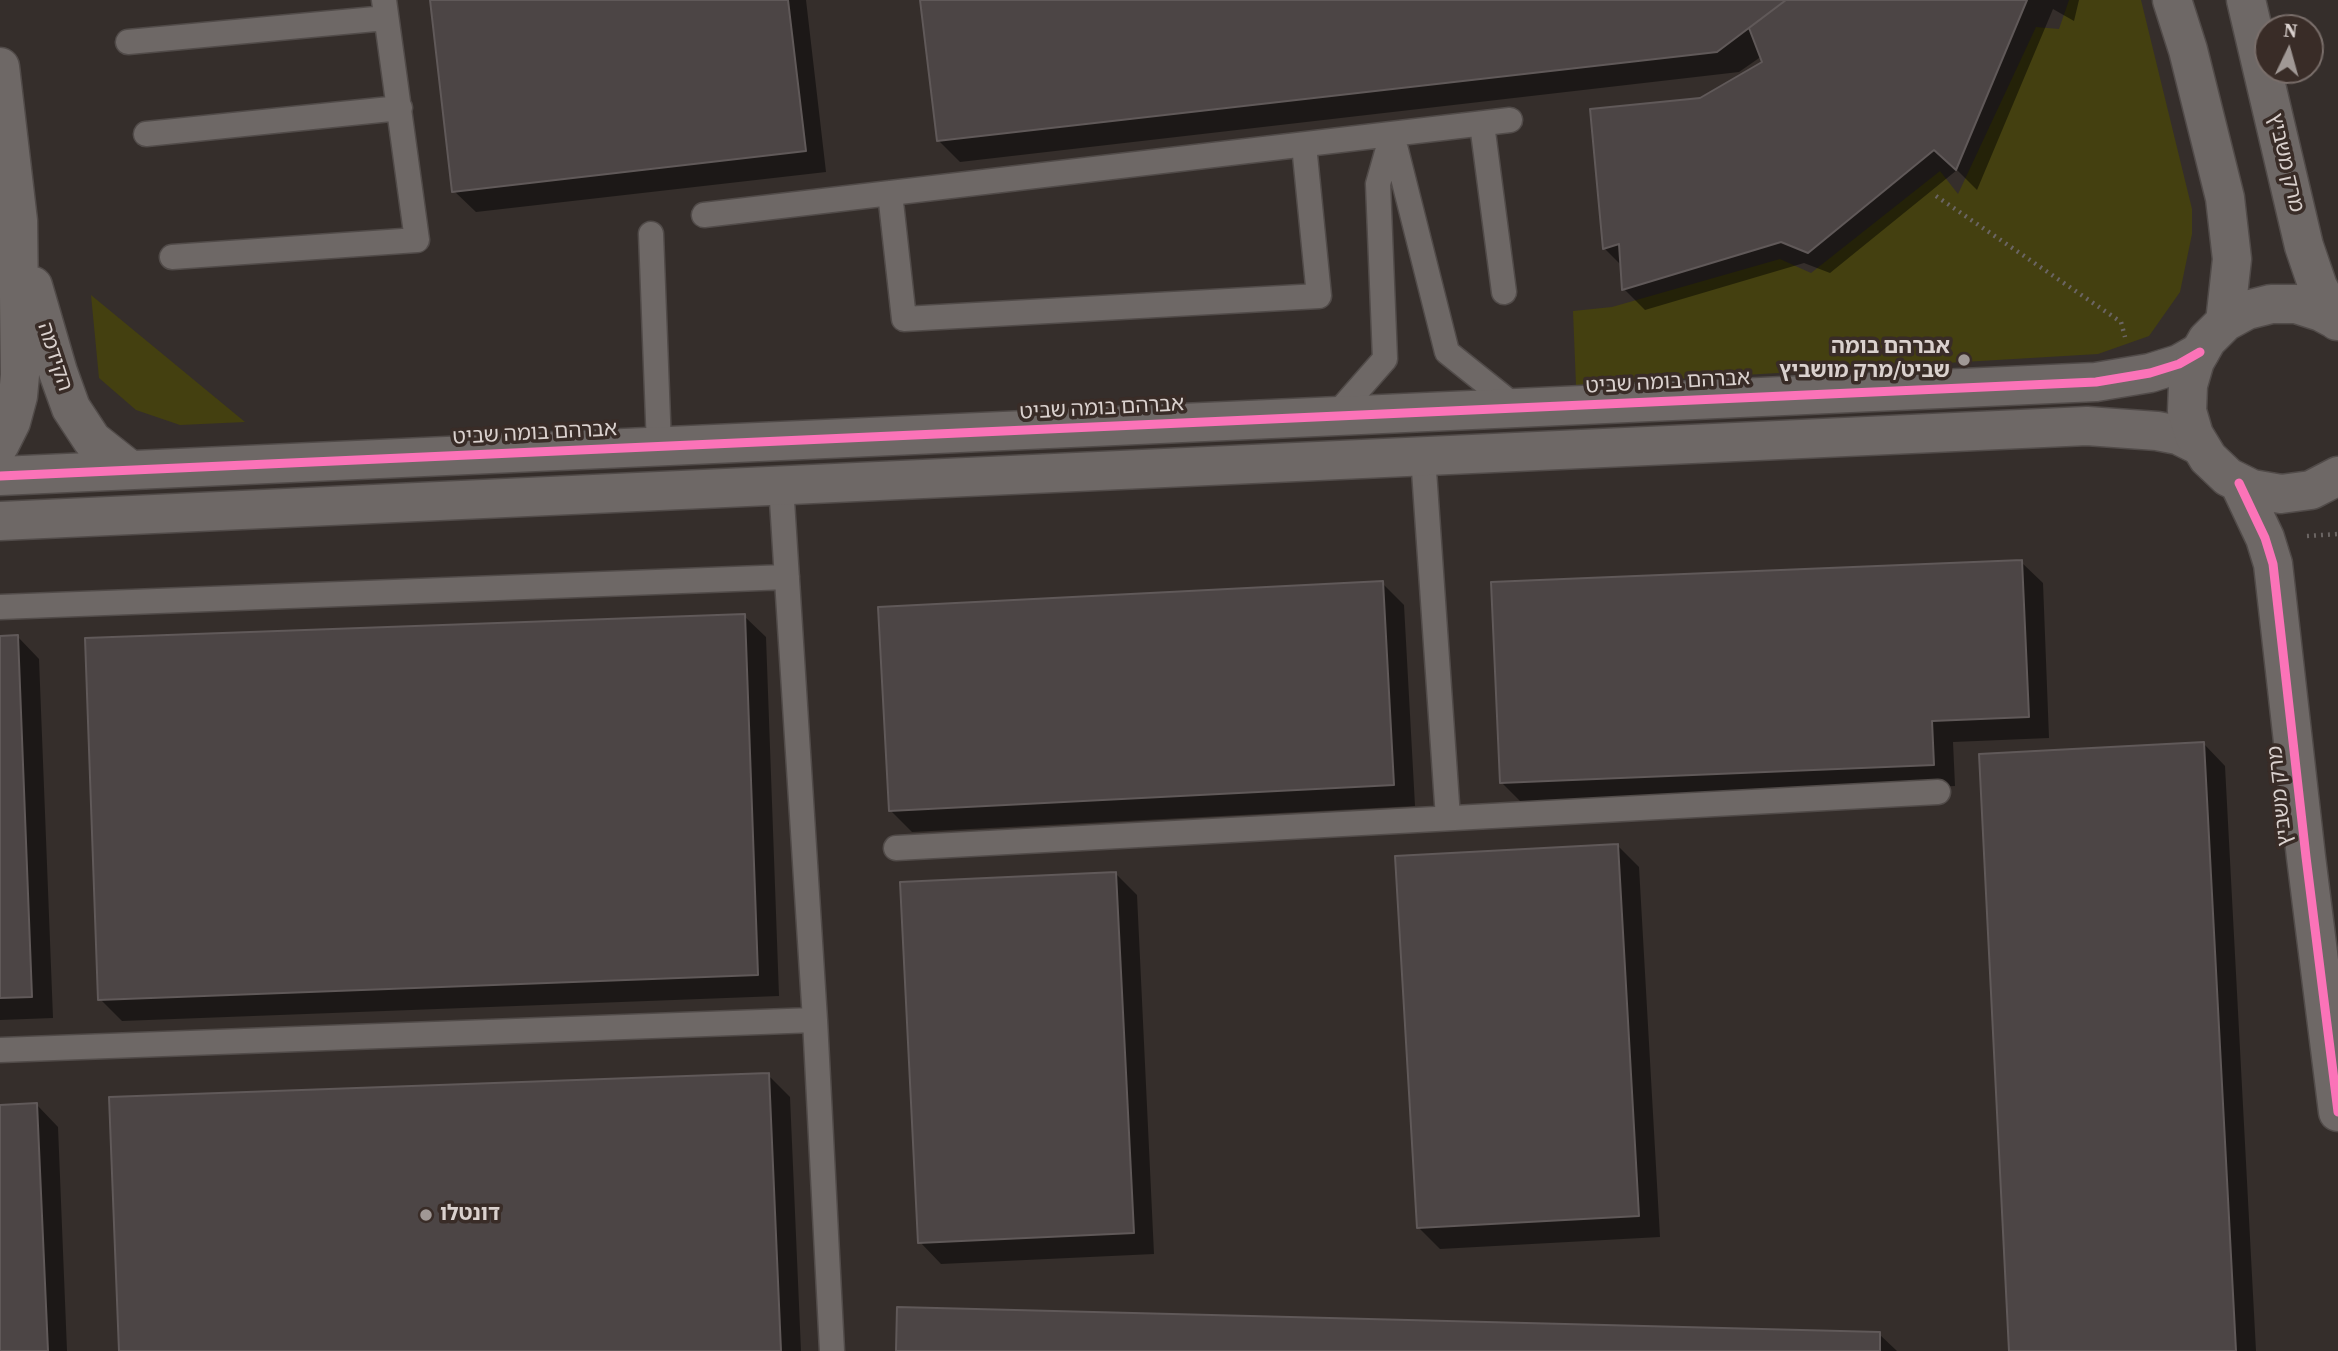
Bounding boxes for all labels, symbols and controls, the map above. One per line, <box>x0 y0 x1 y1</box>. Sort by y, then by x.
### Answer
north arrow <box>2254 14 2324 84</box>
text: N <box>2283 17 2299 44</box>
street label: מרק משביץ <box>2261 111 2309 215</box>
street label: הקידמה <box>31 319 77 395</box>
place label: אברהם בומה שביט/מרק מושביץ <box>1779 335 1950 385</box>
marker: אברהם בומה שביט/מרק מושביץ <box>1956 352 1972 368</box>
street label: אברהם בומה שביט <box>1585 366 1751 400</box>
street label: אברהם בומה שביט <box>1019 392 1185 426</box>
street label: אברהם בומה שביט <box>452 417 618 451</box>
street label: מרק משביץ <box>2263 745 2299 847</box>
place label: דונטלו <box>440 1202 500 1228</box>
marker: דונטלו <box>418 1207 434 1223</box>

